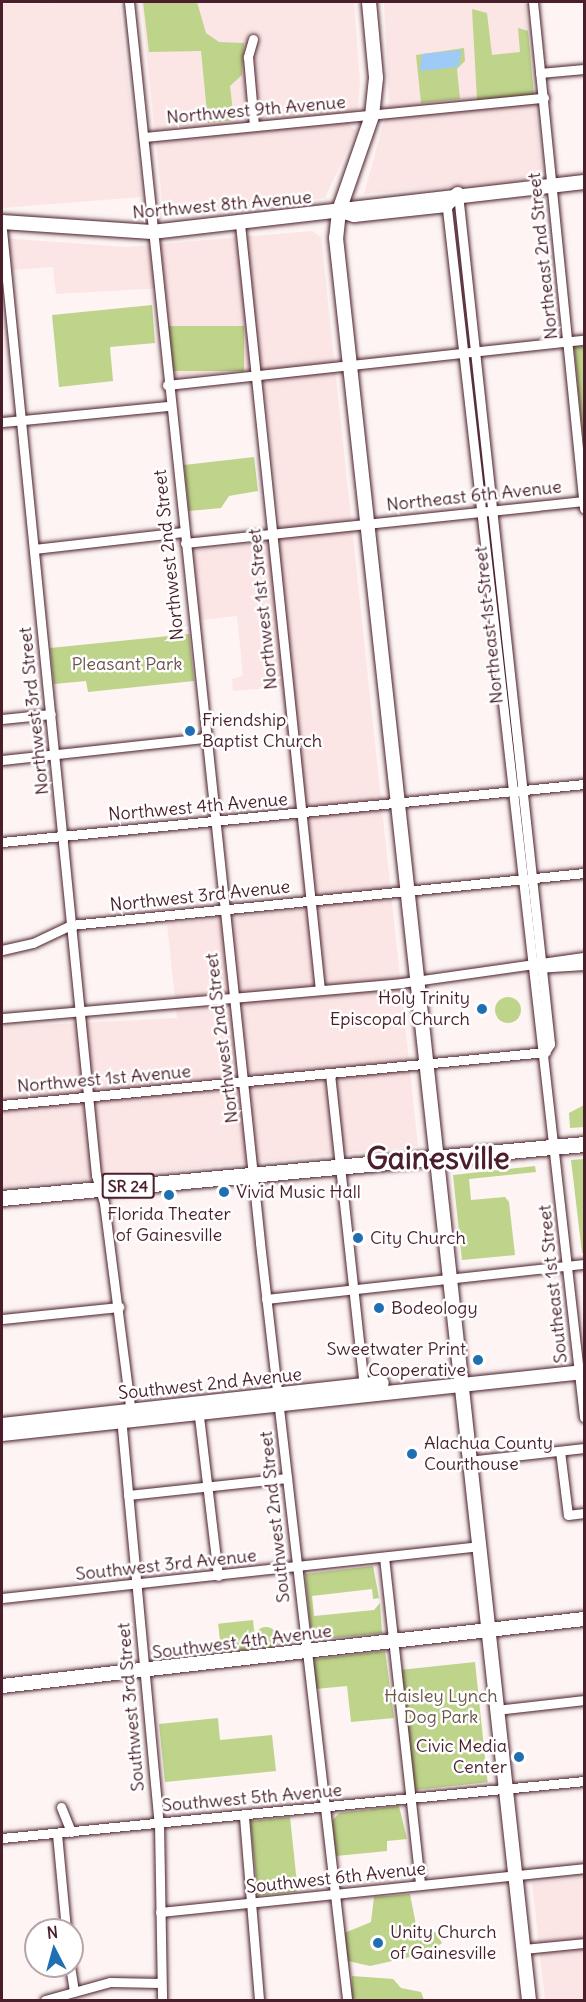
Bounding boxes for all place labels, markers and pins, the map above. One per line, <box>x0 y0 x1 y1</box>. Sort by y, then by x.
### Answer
place label: Friendship Baptist Church <box>202 710 322 752</box>
marker: Friendship Baptist Church <box>183 724 197 738</box>
place label: Holy Trinity Episcopal Church <box>330 988 470 1030</box>
marker: Holy Trinity Episcopal Church <box>475 1002 489 1016</box>
place label: Vivid Music Hall <box>236 1181 361 1203</box>
marker: Vivid Music Hall <box>217 1185 231 1199</box>
marker: Florida Theater of Gainesville <box>162 1188 176 1202</box>
place label: Florida Theater of Gainesville <box>107 1204 231 1246</box>
place label: City Church <box>370 1227 466 1249</box>
marker: City Church <box>351 1231 365 1245</box>
place label: Bodeology <box>391 1297 478 1319</box>
marker: Bodeology <box>372 1301 386 1315</box>
place label: Sweetwater Print Cooperative <box>326 1339 466 1382</box>
marker: Sweetwater Print Cooperative <box>471 1353 485 1367</box>
place label: Alachua County Courthouse <box>424 1433 553 1476</box>
marker: Alachua County Courthouse <box>405 1447 419 1461</box>
place label: Civic Media Center <box>416 1736 507 1778</box>
marker: Civic Media Center <box>512 1750 526 1764</box>
place label: Unity Church of Gainesville <box>390 1922 497 1964</box>
marker: Unity Church of Gainesville <box>371 1936 385 1950</box>

